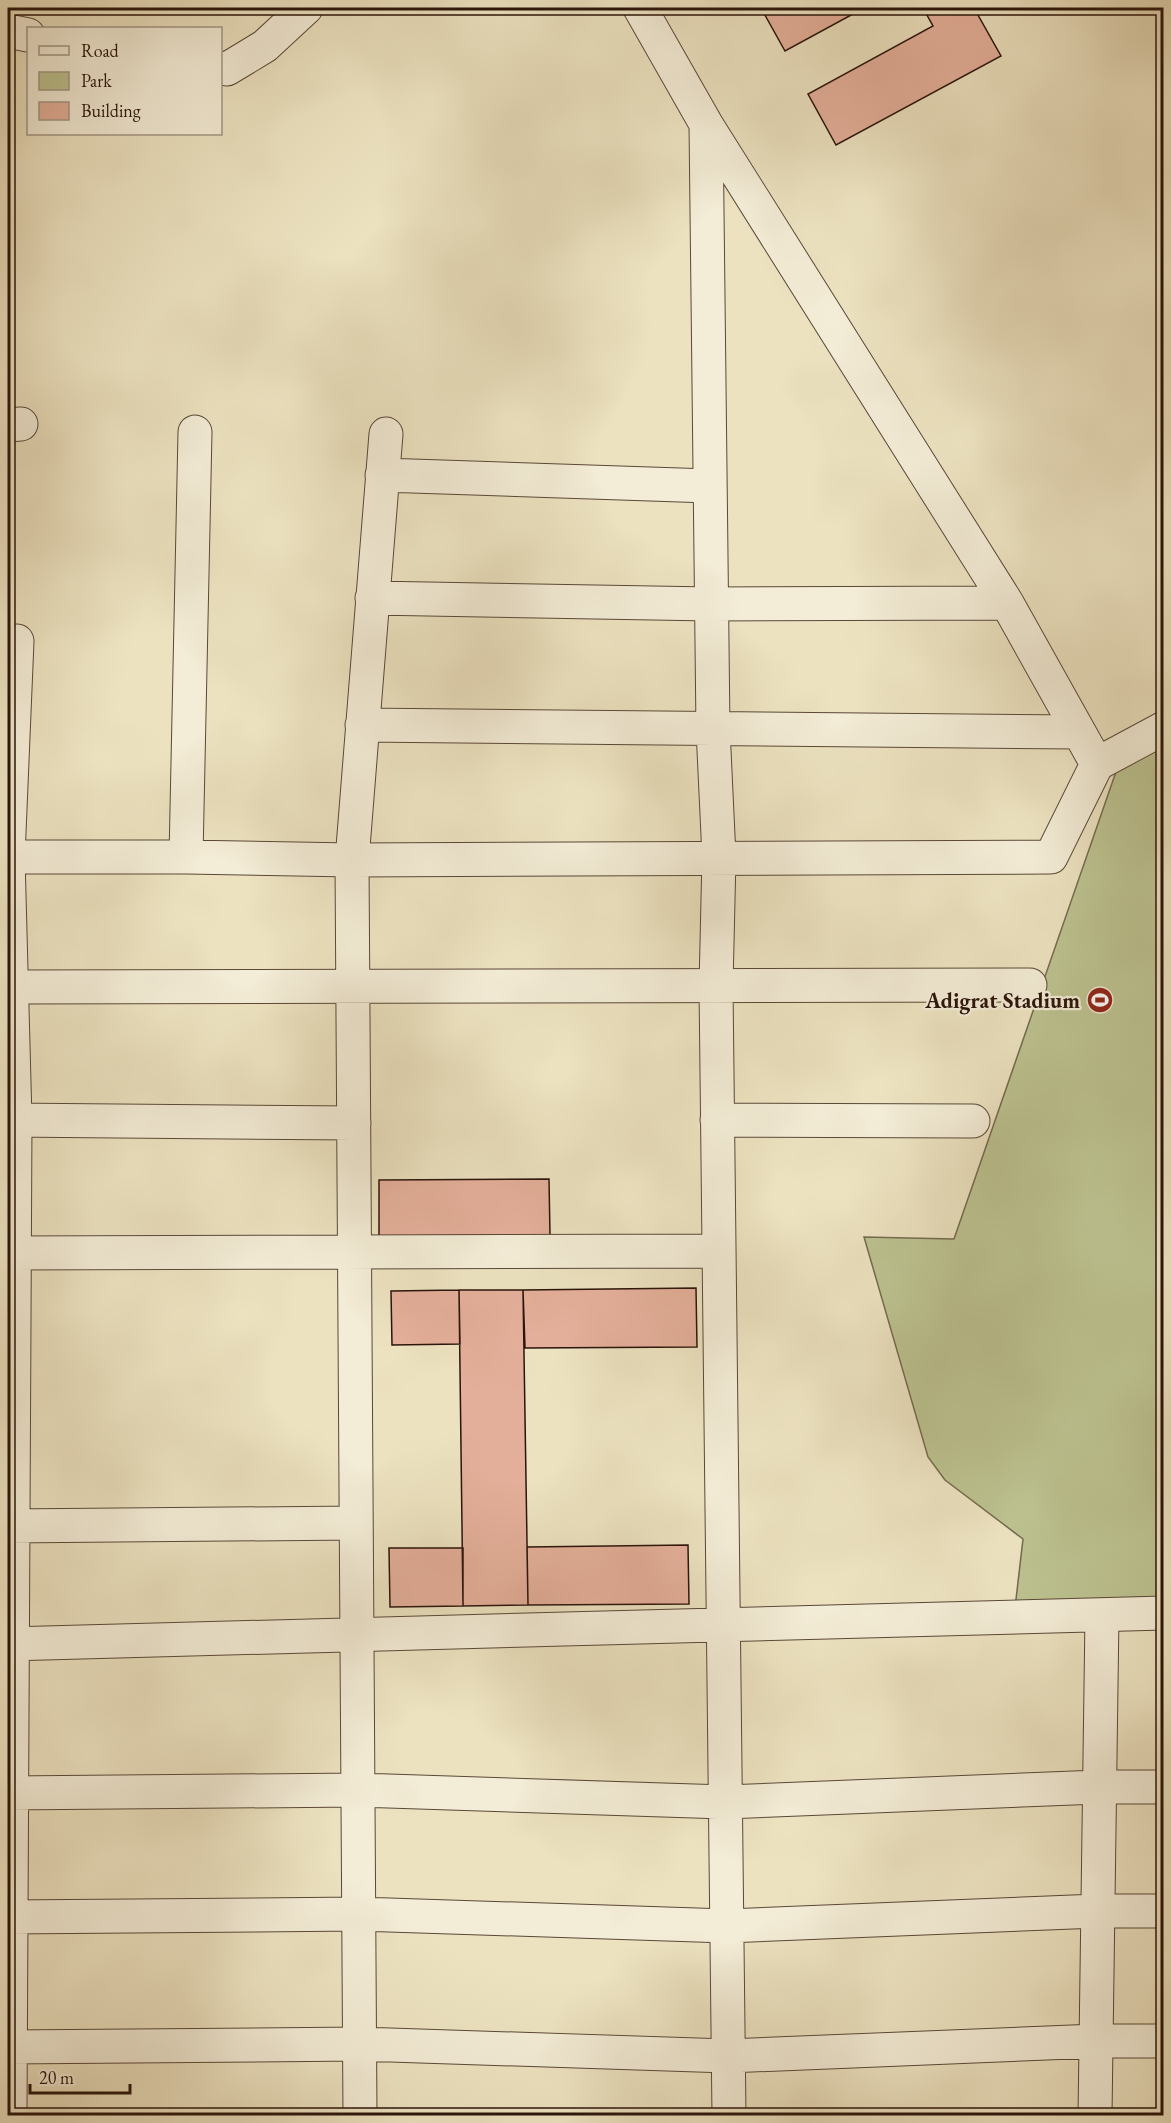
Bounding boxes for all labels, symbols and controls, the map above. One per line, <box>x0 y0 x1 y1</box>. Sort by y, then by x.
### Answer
legend <box>27 27 222 135</box>
text: Road <box>81 39 120 62</box>
text: Park <box>81 69 112 92</box>
text: Building <box>81 99 141 122</box>
sports icon: Adigrat Stadium <box>1085 985 1115 1015</box>
place label: Adigrat Stadium <box>924 986 1080 1015</box>
scale bar <box>30 2057 130 2095</box>
text: 20 m <box>39 2066 74 2089</box>

